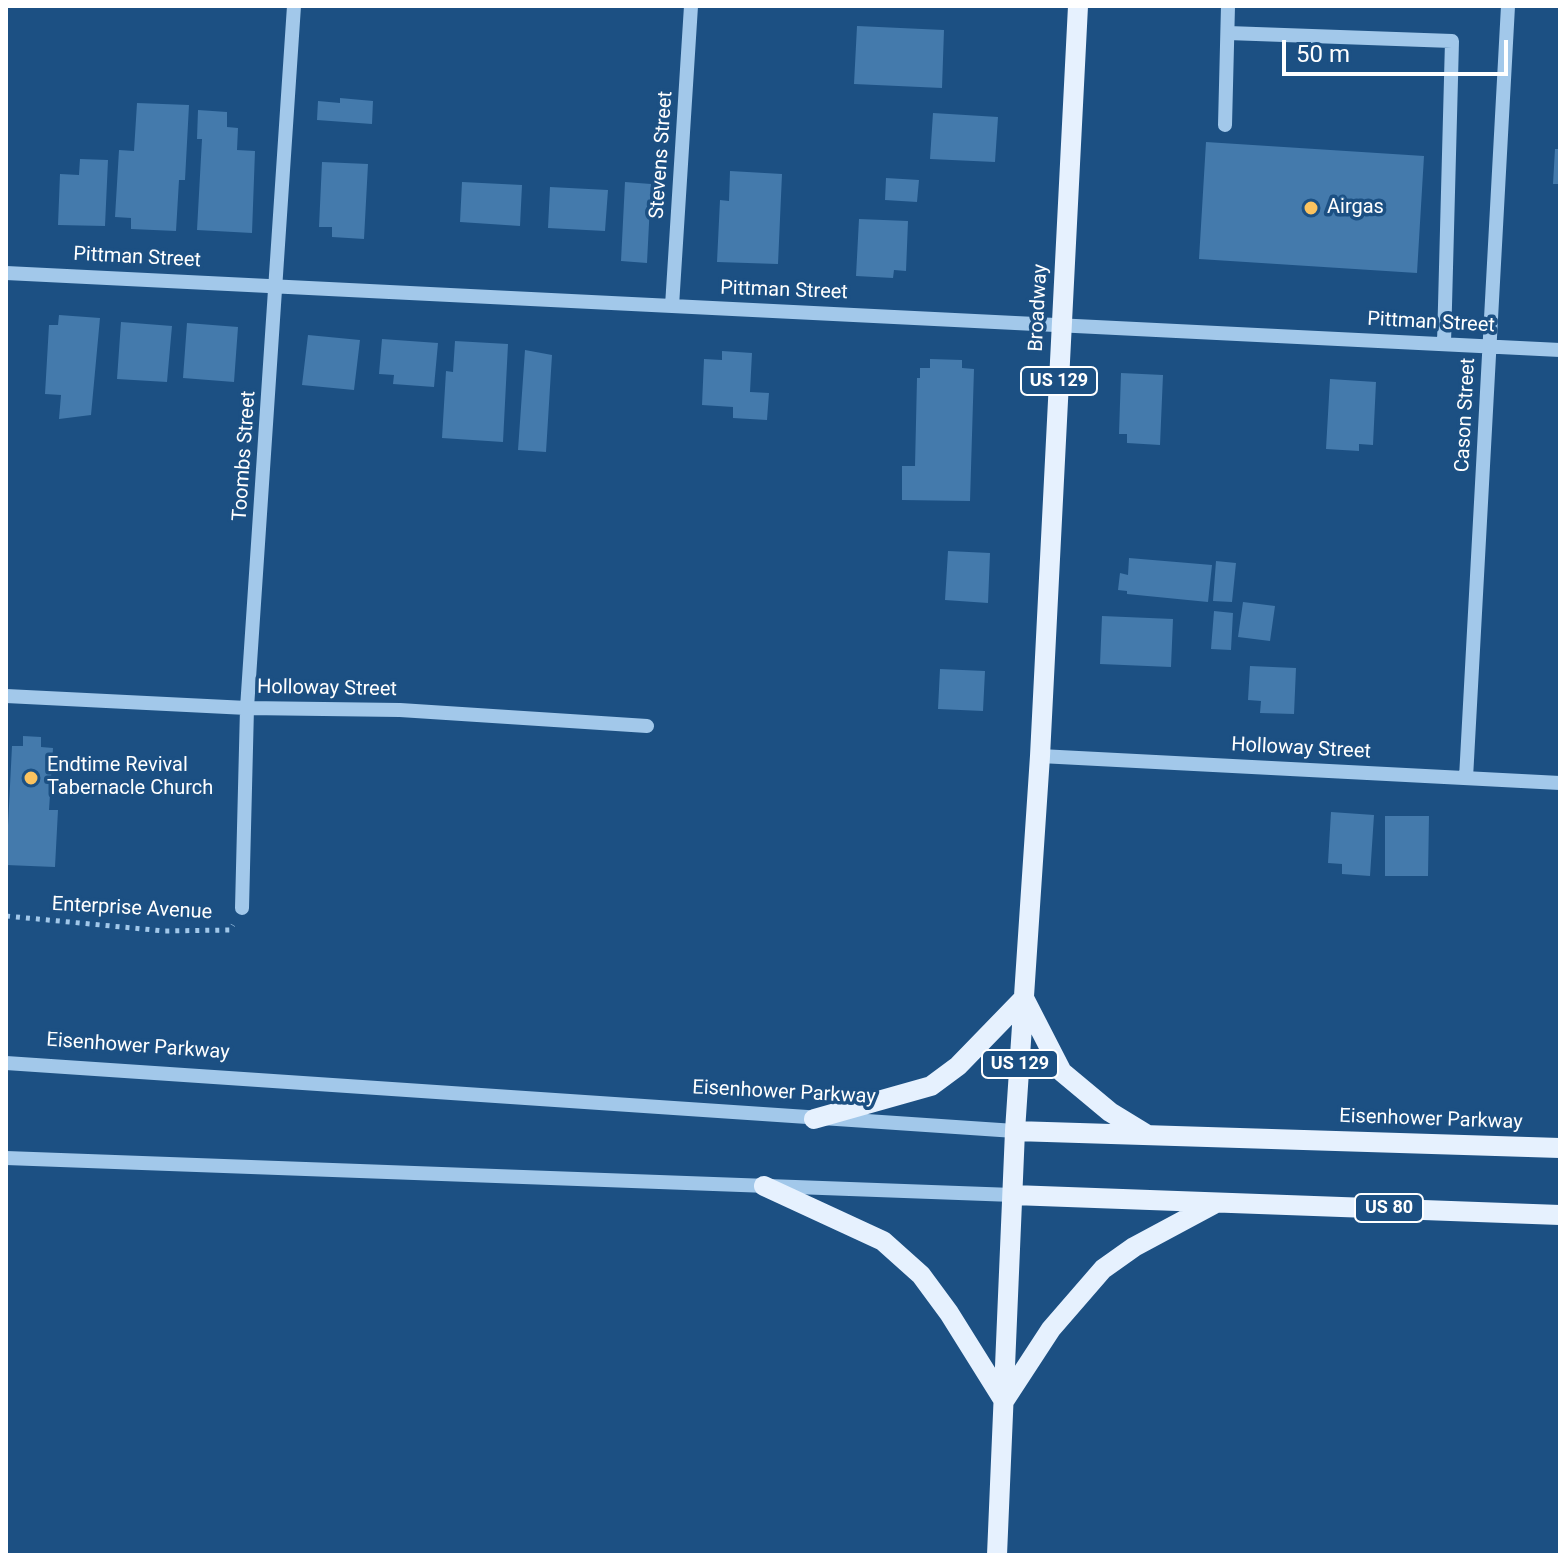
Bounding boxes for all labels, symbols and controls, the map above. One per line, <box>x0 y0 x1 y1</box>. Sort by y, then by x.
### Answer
scale bar <box>1286 24 1512 74</box>
text: 50 m <box>1296 40 1350 68</box>
street label: Stevens Street <box>646 90 678 220</box>
place label: Airgas <box>1327 196 1384 220</box>
marker: Airgas <box>1302 199 1320 217</box>
street label: Pittman Street <box>73 243 201 273</box>
street label: Broadway <box>1025 264 1053 352</box>
street label: Pittman Street <box>720 277 848 305</box>
street label: Pittman Street <box>1367 308 1495 338</box>
street label: Cason Street <box>1451 357 1481 473</box>
road number: US 129 <box>1021 367 1097 395</box>
street label: Toombs Street <box>228 390 262 522</box>
street label: Holloway Street <box>257 676 397 702</box>
street label: Holloway Street <box>1231 733 1371 765</box>
place label: Endtime Revival Tabernacle Church <box>47 754 213 801</box>
marker: Endtime Revival Tabernacle Church <box>22 769 40 787</box>
street label: Enterprise Avenue <box>51 893 213 925</box>
street label: Eisenhower Parkway <box>46 1029 230 1065</box>
road number: US 129 <box>982 1050 1058 1078</box>
street label: Eisenhower Parkway <box>692 1076 876 1110</box>
street label: Eisenhower Parkway <box>1339 1105 1523 1135</box>
road number: US 80 <box>1355 1194 1423 1222</box>

